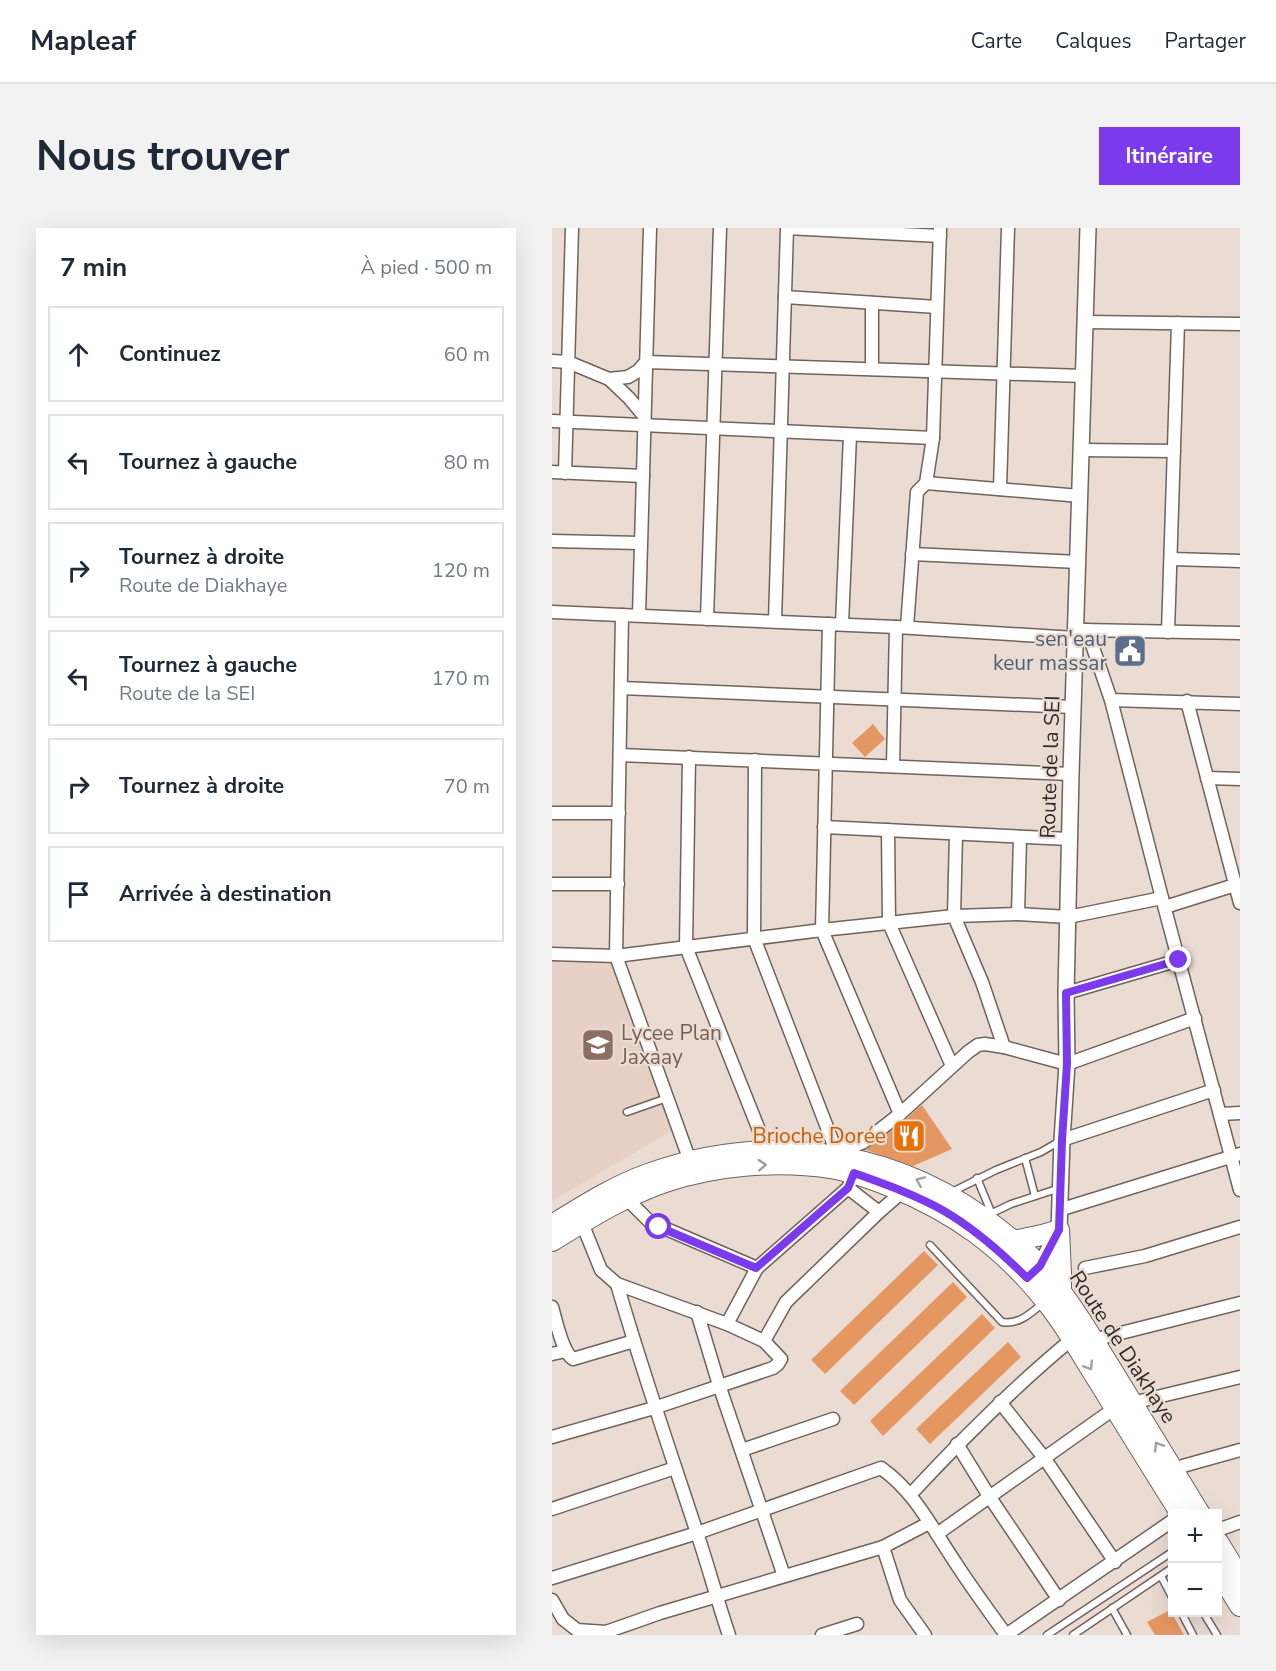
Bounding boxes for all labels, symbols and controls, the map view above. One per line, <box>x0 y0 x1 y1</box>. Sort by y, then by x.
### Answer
text: Mapleaf <box>30 22 136 60</box>
text: Carte <box>971 27 1022 55</box>
text: Calques <box>1055 27 1132 55</box>
text: Partager <box>1165 27 1246 55</box>
button: Itinéraire <box>1099 127 1240 185</box>
text: Nous trouver <box>36 128 289 185</box>
text: 7 min <box>60 250 127 285</box>
text: À pied · 500 m <box>361 254 492 281</box>
icon: ahead <box>62 338 95 371</box>
text: Continuez <box>119 339 221 369</box>
text: 60 m <box>444 341 490 368</box>
icon: left <box>62 446 95 479</box>
text: Tournez à gauche <box>119 447 297 477</box>
text: 80 m <box>444 449 490 476</box>
text: Tournez à droite <box>119 542 284 572</box>
icon: right <box>62 554 95 587</box>
text: 120 m <box>432 557 490 584</box>
text: Route de Diakhaye <box>119 572 287 599</box>
place label: sen'eau keur massar <box>993 625 1107 677</box>
public building icon: sen'eau keur massar <box>1112 633 1148 669</box>
text: Tournez à gauche <box>119 650 297 680</box>
icon: left <box>62 662 95 695</box>
text: 170 m <box>432 665 490 692</box>
text: Route de la SEI <box>119 680 255 707</box>
street label: Route de la SEI <box>1034 695 1066 839</box>
icon: right <box>62 770 95 803</box>
text: Tournez à droite <box>119 771 284 801</box>
text: 70 m <box>444 773 490 800</box>
icon: arrive <box>62 878 95 911</box>
text: Arrivée à destination <box>119 879 332 909</box>
route end <box>1165 946 1191 972</box>
place label: Lycee Plan Jaxaay <box>620 1019 722 1071</box>
school or university icon: Lycee Plan Jaxaay <box>580 1027 616 1063</box>
restaurant icon: Brioche Dorée <box>891 1118 927 1154</box>
place label: Brioche Dorée <box>753 1122 886 1150</box>
one-way arrow <box>758 1159 767 1172</box>
one-way arrow <box>916 1176 927 1188</box>
route start <box>645 1213 671 1239</box>
street label: Route de Diakhaye <box>1063 1265 1183 1429</box>
one-way arrow <box>1081 1360 1093 1370</box>
one-way arrow <box>1154 1442 1166 1452</box>
map controls <box>1168 1509 1222 1617</box>
button: + <box>1168 1509 1222 1563</box>
button: − <box>1168 1563 1222 1617</box>

